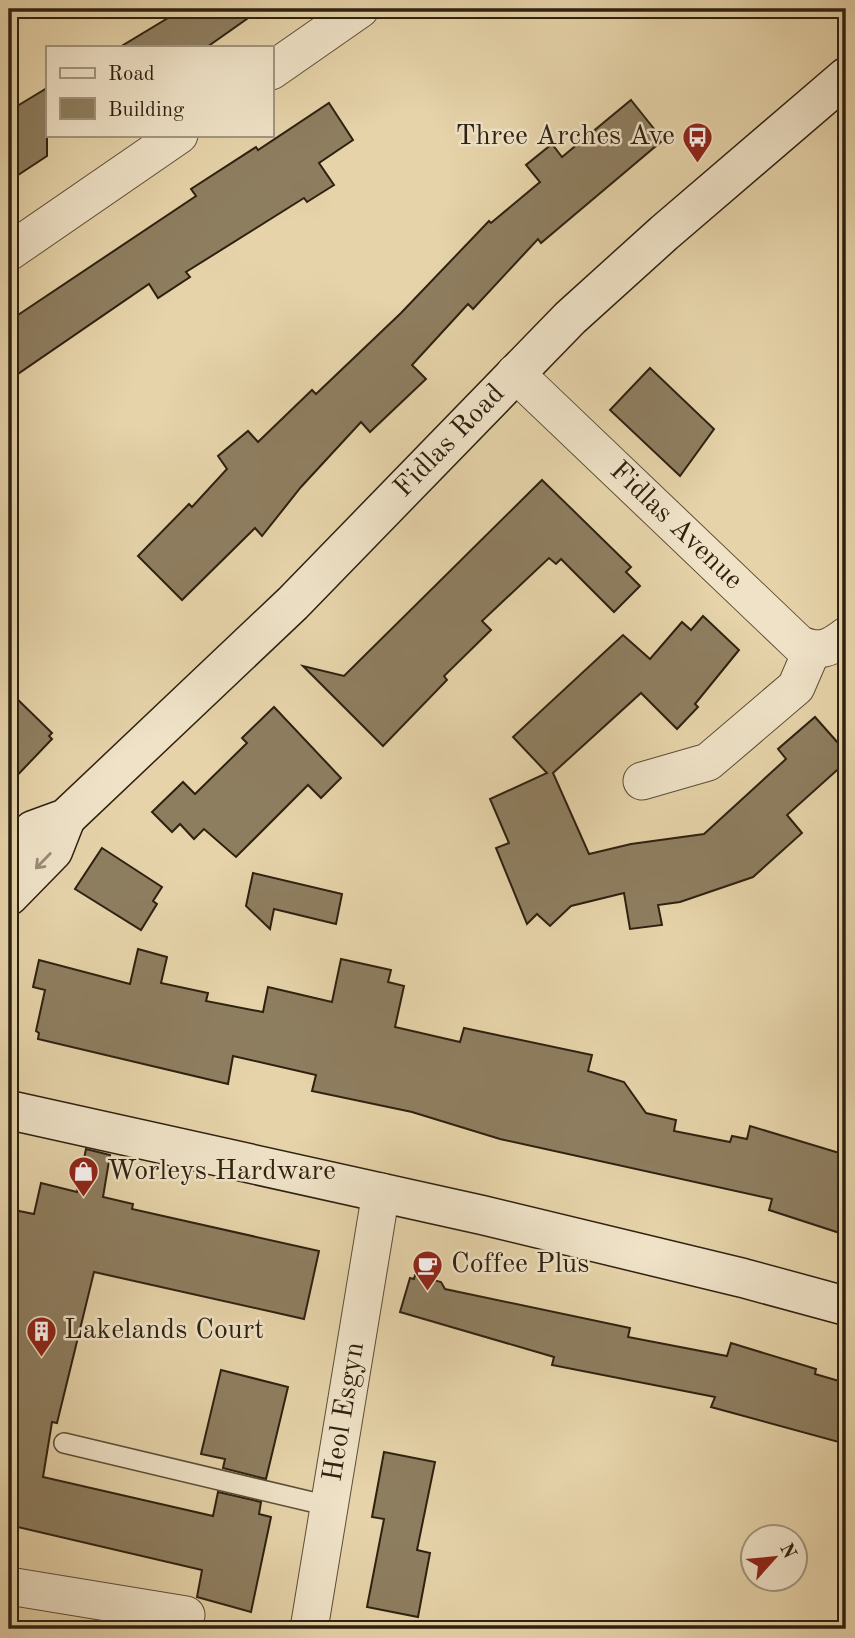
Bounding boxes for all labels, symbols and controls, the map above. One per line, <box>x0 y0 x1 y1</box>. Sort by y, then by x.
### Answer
legend <box>46 46 273 136</box>
text: Road <box>108 64 155 85</box>
text: Building <box>108 100 185 121</box>
bus stop icon: Three Arches Ave <box>681 120 715 164</box>
place label: Three Arches Ave <box>456 123 675 151</box>
street label: Fidlas Road <box>389 380 511 503</box>
street label: Fidlas Avenue <box>604 457 747 596</box>
one-way arrow <box>35 852 52 869</box>
shop icon: Worleys Hardware <box>67 1155 101 1199</box>
place label: Worleys Hardware <box>107 1158 336 1186</box>
cafe icon: Coffee Plus <box>411 1248 445 1292</box>
place label: Coffee Plus <box>451 1251 589 1279</box>
building icon: Lakelands Court <box>24 1314 58 1358</box>
place label: Lakelands Court <box>64 1317 264 1345</box>
street label: Heol Esgyn <box>320 1340 370 1484</box>
north arrow <box>740 1522 810 1592</box>
text: N <box>775 1541 799 1563</box>

